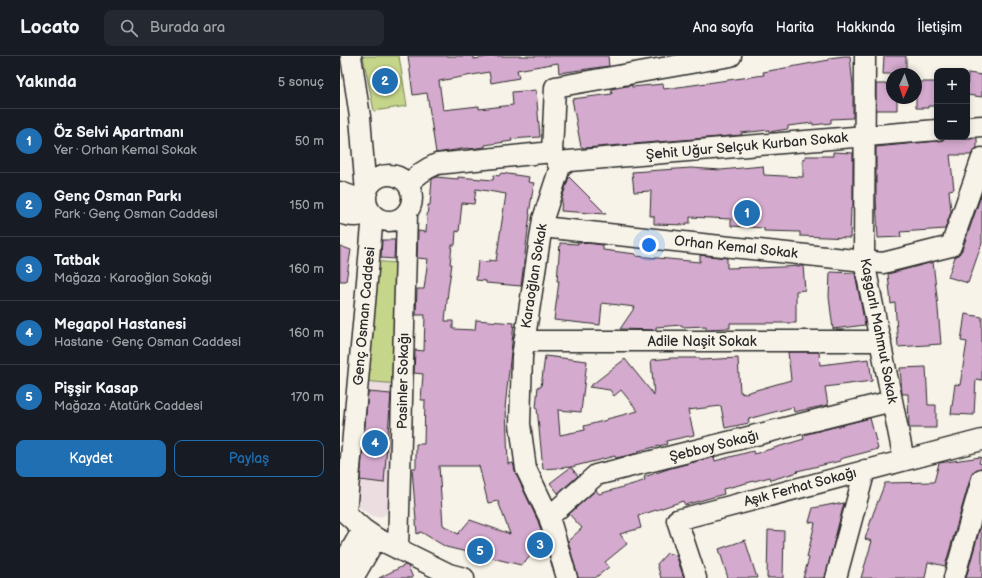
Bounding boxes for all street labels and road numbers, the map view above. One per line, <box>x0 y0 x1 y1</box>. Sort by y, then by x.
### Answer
street label: Şehit Uğur Selçuk Kurban Sokak <box>645 129 849 163</box>
street label: Karaoğlan Sokak <box>517 222 551 330</box>
street label: Orhan Kemal Sokak <box>673 232 799 262</box>
street label: Genç Osman Caddesi <box>349 246 379 386</box>
street label: Kaşgarlı Mahmut Sokak <box>857 257 901 405</box>
street label: Pasinler Sokağı <box>394 333 412 429</box>
street label: Adile Naşit Sokak <box>647 333 757 350</box>
street label: Şebboy Sokağı <box>668 427 760 465</box>
street label: Aşık Ferhat Sokağı <box>742 464 858 510</box>

